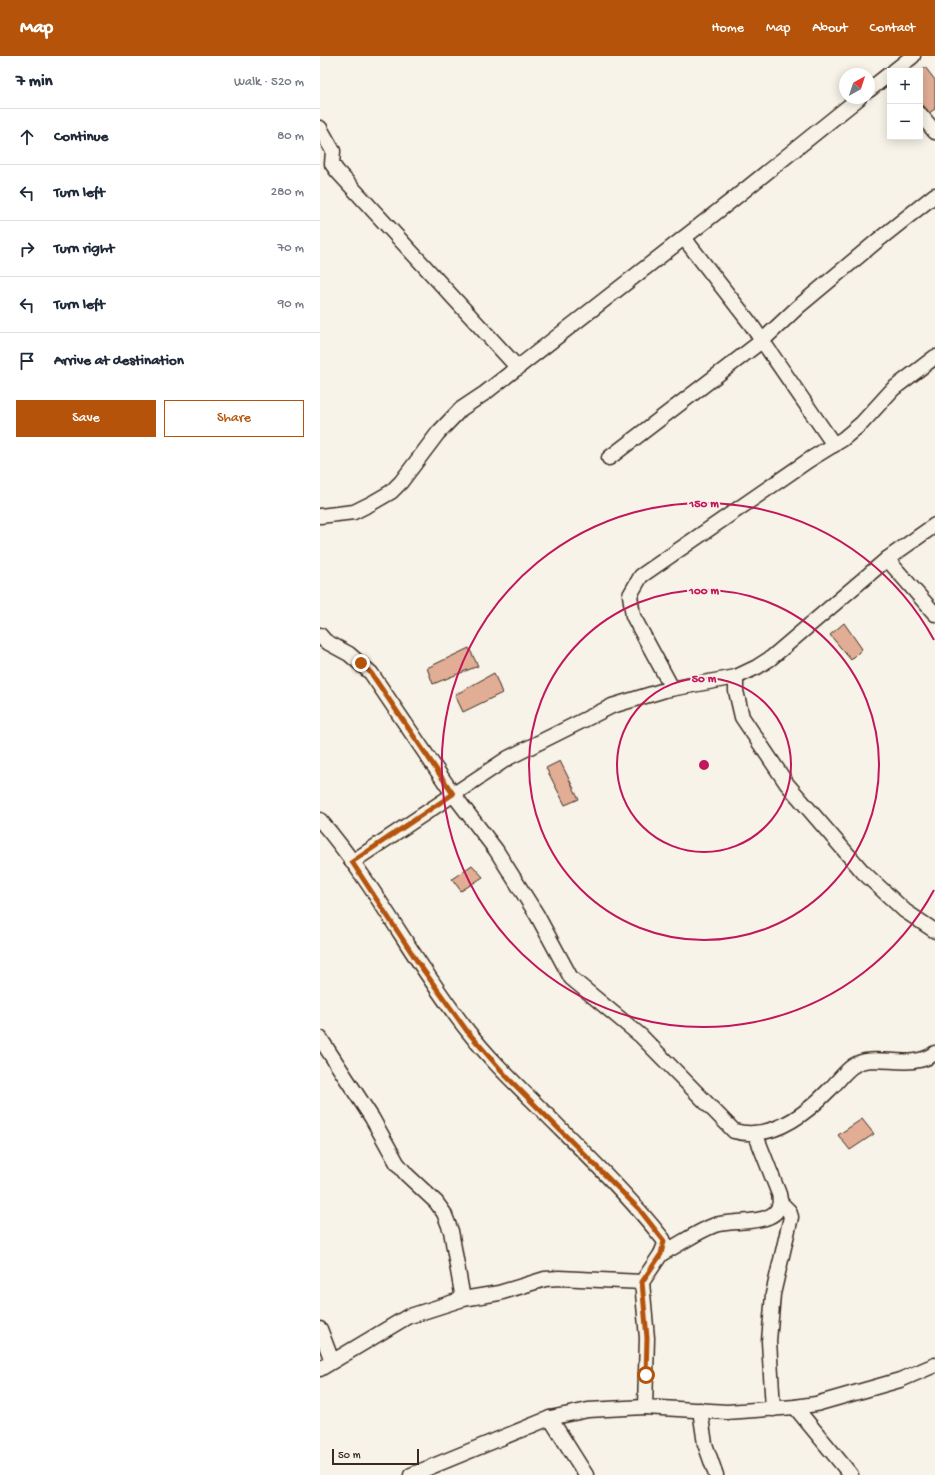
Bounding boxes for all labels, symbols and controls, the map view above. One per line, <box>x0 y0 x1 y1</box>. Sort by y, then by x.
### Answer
text: Map <box>20 17 53 40</box>
text: Home <box>712 20 744 37</box>
text: Map <box>766 20 790 37</box>
text: About <box>812 20 848 37</box>
text: Contact <box>870 20 915 37</box>
north arrow <box>839 68 875 104</box>
map controls <box>887 68 923 140</box>
button: + <box>887 68 923 104</box>
text: 7 min <box>16 72 53 92</box>
text: Walk · 520 m <box>234 75 304 90</box>
button: − <box>887 104 923 140</box>
icon: ahead <box>16 126 38 148</box>
text: Continue <box>54 128 108 146</box>
text: 80 m <box>277 129 304 144</box>
icon: left <box>16 182 38 204</box>
text: Turn left <box>54 184 105 202</box>
text: 280 m <box>271 185 304 200</box>
icon: right <box>16 238 38 260</box>
text: Turn right <box>54 240 114 258</box>
text: 70 m <box>278 241 304 256</box>
icon: left <box>16 294 38 316</box>
text: Turn left <box>54 296 105 314</box>
text: 90 m <box>278 297 304 312</box>
icon: arrive <box>16 350 38 372</box>
text: Arrive at destination <box>54 352 184 370</box>
button: Save <box>16 400 156 437</box>
button: Share <box>164 400 304 437</box>
text: 150 m <box>688 498 719 512</box>
text: 100 m <box>688 585 719 599</box>
route end <box>352 654 370 672</box>
text: 50 m <box>692 673 717 687</box>
centre of rings <box>697 758 711 772</box>
route start <box>637 1366 655 1384</box>
scale bar <box>332 1447 419 1466</box>
text: 50 m <box>338 1450 360 1462</box>

